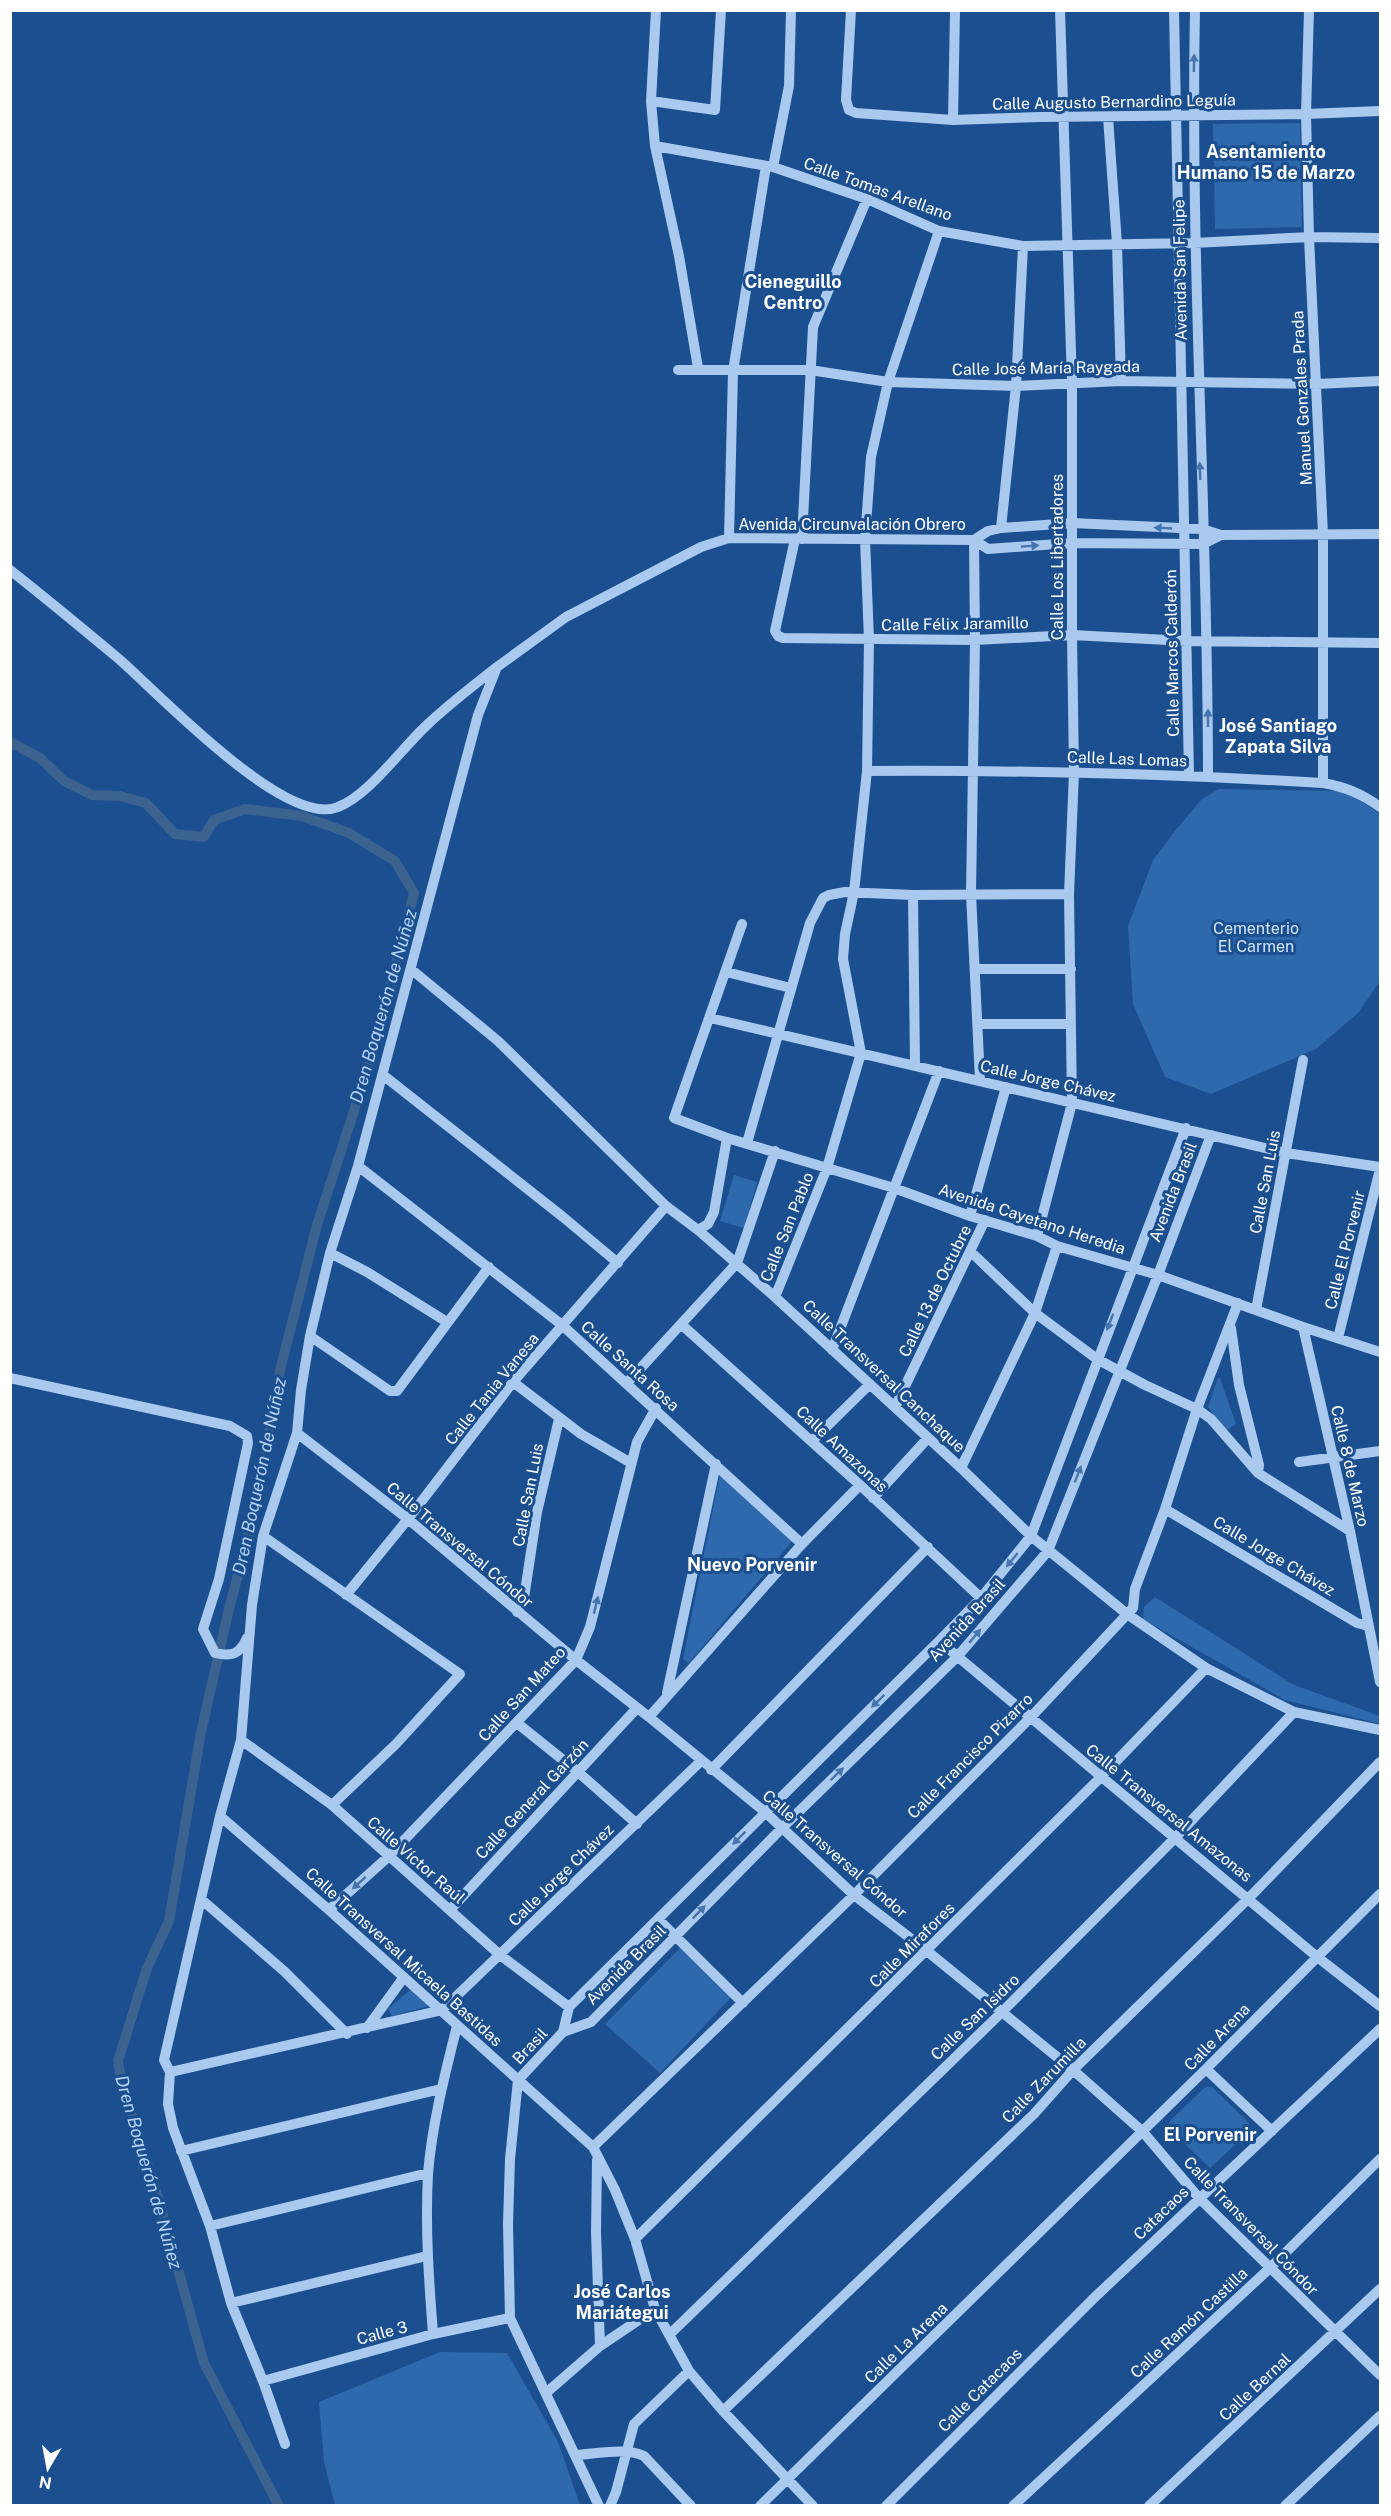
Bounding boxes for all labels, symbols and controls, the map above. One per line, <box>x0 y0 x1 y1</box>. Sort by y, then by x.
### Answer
one-way arrow <box>1189 53 1198 72</box>
street label: Calle Augusto Bernardino Leguía <box>992 90 1236 114</box>
district label: Asentamiento Humano 15 de Marzo <box>1177 141 1355 183</box>
street label: Calle Tomas Arellano <box>801 153 955 225</box>
street label: Avenida San Felipe <box>1169 199 1191 341</box>
district label: Cieneguillo Centro <box>744 271 842 313</box>
street label: Manuel Gonzales Prada <box>1288 310 1316 486</box>
street label: Calle José María Raygada <box>952 357 1140 379</box>
one-way arrow <box>1196 461 1205 480</box>
street label: Calle Los Libertadores <box>1048 474 1067 640</box>
street label: Avenida Circunvalación Obrero <box>738 515 966 534</box>
one-way arrow <box>1154 523 1173 533</box>
one-way arrow <box>1020 542 1039 551</box>
street label: Calle Marcos Calderón <box>1161 569 1183 737</box>
street label: Calle Félix Jaramillo <box>881 613 1029 635</box>
one-way arrow <box>1203 708 1213 727</box>
district label: José Santiago Zapata Silva <box>1219 715 1337 757</box>
street label: Calle Las Lomas <box>1067 747 1187 771</box>
water label: Dren Boquerón de Núñez <box>345 906 421 1105</box>
park label: Cementerio El Carmen <box>1213 919 1299 956</box>
street label: Calle Jorge Chávez <box>978 1056 1118 1106</box>
street label: Calle San Luis <box>1246 1129 1284 1235</box>
street label: Avenida Brasil <box>1145 1139 1201 1245</box>
street label: Calle San Pablo <box>756 1170 818 1284</box>
street label: Avenida Cayetano Heredia <box>936 1180 1128 1258</box>
street label: Calle El Porvenir <box>1321 1188 1369 1312</box>
street label: Calle 13 de Octubre <box>895 1222 975 1360</box>
street label: Calle Transversal Canchaque <box>799 1296 969 1456</box>
one-way arrow <box>1105 1314 1115 1332</box>
street label: Calle Santa Rosa <box>577 1317 683 1415</box>
street label: Calle Tania Vanesa <box>441 1329 543 1449</box>
water label: Dren Boquerón de Núñez <box>228 1375 290 1576</box>
street label: Calle Amazonas <box>792 1402 892 1496</box>
street label: Calle 8 de Marzo <box>1327 1403 1373 1529</box>
street label: Calle San Luis <box>509 1442 547 1548</box>
one-way arrow <box>1074 1465 1083 1483</box>
street label: Calle Transversal Cóndor <box>383 1478 537 1612</box>
street label: Calle Jorge Chávez <box>1210 1512 1339 1600</box>
one-way arrow <box>1007 1552 1019 1567</box>
district label: Nuevo Porvenir <box>687 1554 818 1575</box>
street label: Avenida Brasil <box>925 1574 1009 1665</box>
one-way arrow <box>591 1596 601 1614</box>
one-way arrow <box>968 1629 981 1644</box>
street label: Calle San Mateo <box>474 1643 570 1745</box>
street label: Calle Francisco Pizarro <box>903 1689 1037 1823</box>
one-way arrow <box>871 1694 886 1708</box>
street label: Calle General Garzón <box>471 1735 593 1863</box>
street label: Calle Transversal Amazonas <box>1082 1740 1256 1886</box>
one-way arrow <box>829 1768 843 1782</box>
street label: Calle Transversal Cóndor <box>759 1786 911 1922</box>
street label: Calle Víctor Raúl <box>363 1812 469 1908</box>
street label: Calle Jorge Chávez <box>505 1820 618 1930</box>
one-way arrow <box>733 1830 747 1844</box>
street label: Calle Transversal Micaela Bastidas <box>302 1864 506 2050</box>
one-way arrow <box>351 1876 366 1890</box>
street label: Calle Mirafores <box>865 1898 959 1992</box>
one-way arrow <box>692 1906 706 1920</box>
street label: Avenida Brasil <box>582 1921 670 2009</box>
street label: Calle San Isidro <box>927 1970 1023 2064</box>
street label: Calle Arena <box>1180 1999 1254 2075</box>
street label: Brasil <box>509 2024 552 2068</box>
street label: Calle Zarumilla <box>998 2033 1090 2127</box>
water label: Dren Boquerón de Núñez <box>111 2073 187 2272</box>
district label: El Porvenir <box>1163 2124 1257 2145</box>
street label: Calle Transversal Cóndor <box>1180 2153 1322 2299</box>
street label: Catacaos <box>1130 2182 1192 2244</box>
street label: Calle Ramón Castilla <box>1126 2264 1252 2382</box>
district label: José Carlos Mariátegui <box>574 2281 670 2323</box>
street label: Calle La Arena <box>861 2299 951 2387</box>
street label: Calle 3 <box>355 2317 409 2349</box>
street label: Calle Catacaos <box>934 2344 1026 2436</box>
street label: Calle Bernal <box>1215 2349 1295 2425</box>
north arrow <box>18 2438 78 2498</box>
text: N <box>38 2472 53 2493</box>

